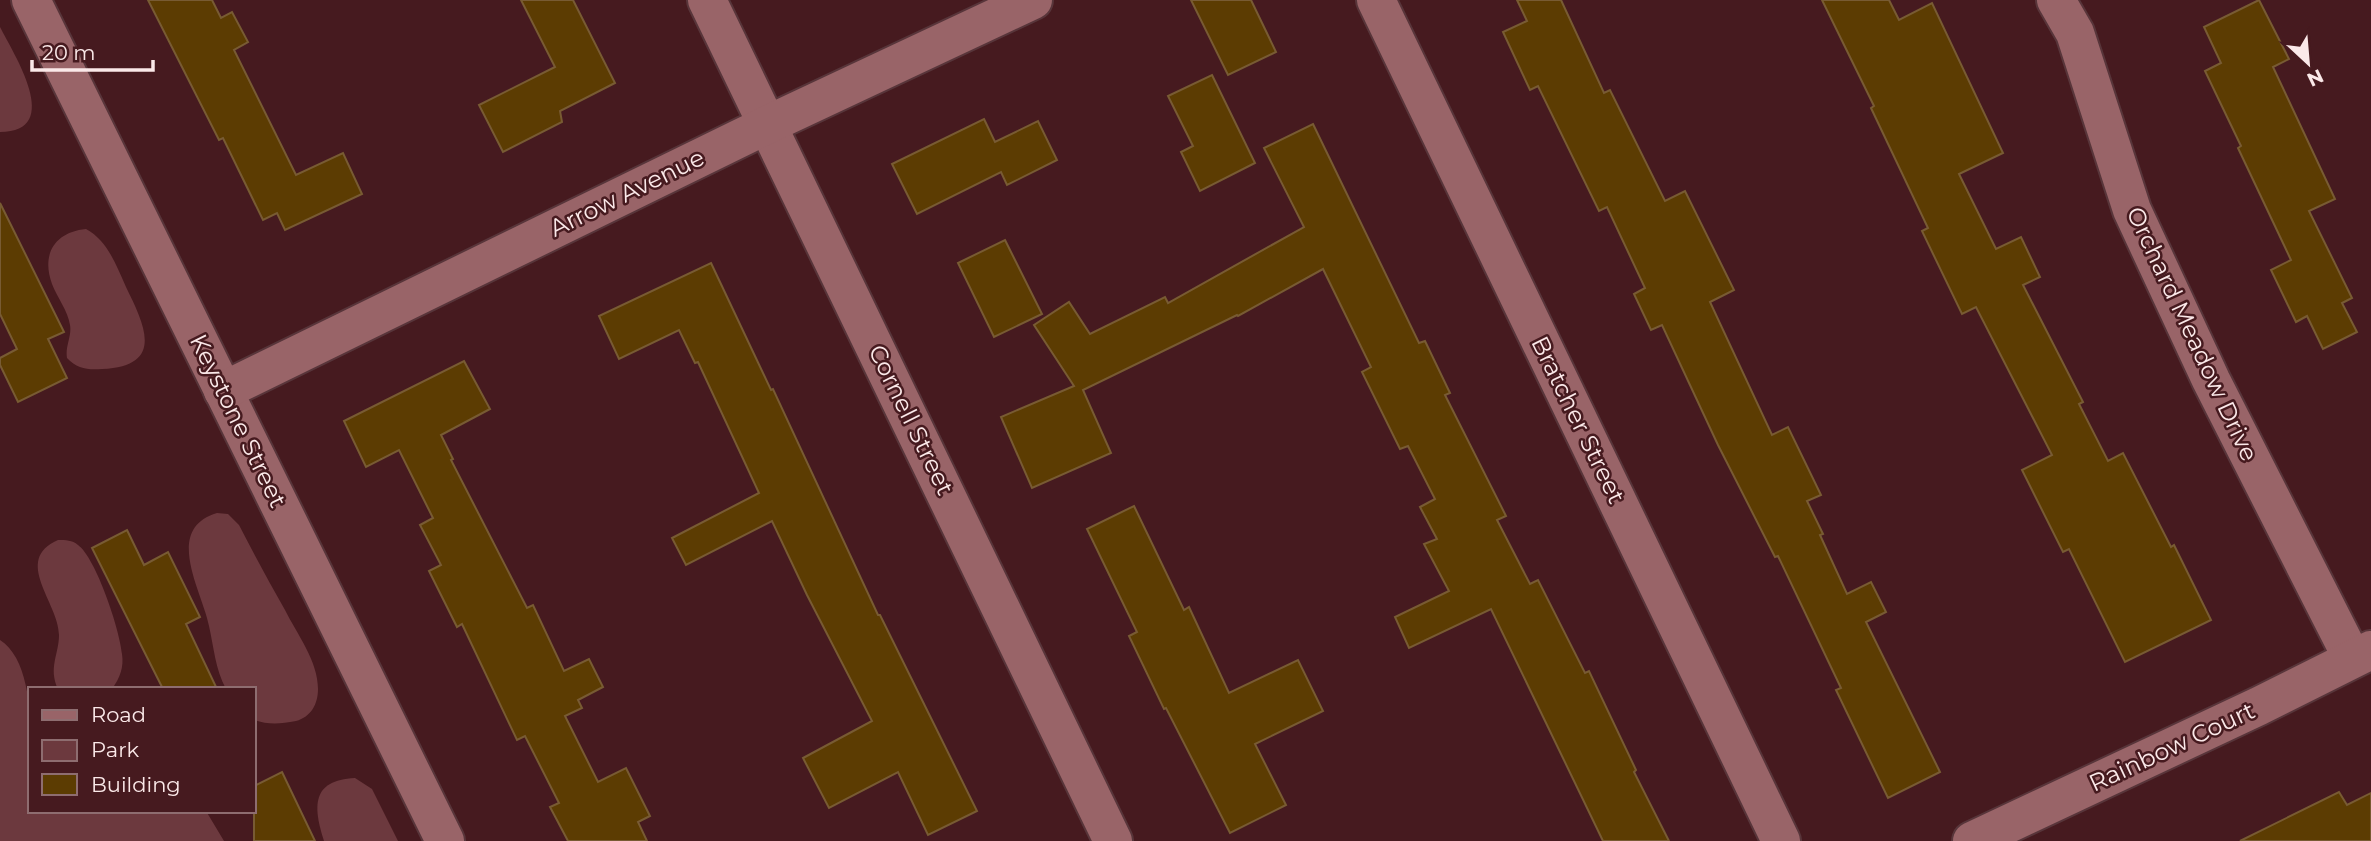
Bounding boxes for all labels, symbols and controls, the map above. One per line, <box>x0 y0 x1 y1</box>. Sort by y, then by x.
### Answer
scale bar <box>32 28 152 72</box>
north arrow <box>2273 28 2343 98</box>
text: 20 m <box>42 40 96 65</box>
text: N <box>2303 64 2327 92</box>
street label: Arrow Avenue <box>545 143 709 243</box>
street label: Orchard Meadow Drive <box>2121 202 2264 466</box>
street label: Keystone Street <box>184 329 293 512</box>
street label: Bratcher Street <box>1525 331 1632 508</box>
street label: Cornell Street <box>863 340 960 500</box>
legend <box>28 687 256 813</box>
street label: Rainbow Court <box>2084 695 2260 798</box>
text: Road <box>91 702 146 727</box>
text: Park <box>91 737 139 762</box>
text: Building <box>91 772 181 797</box>

